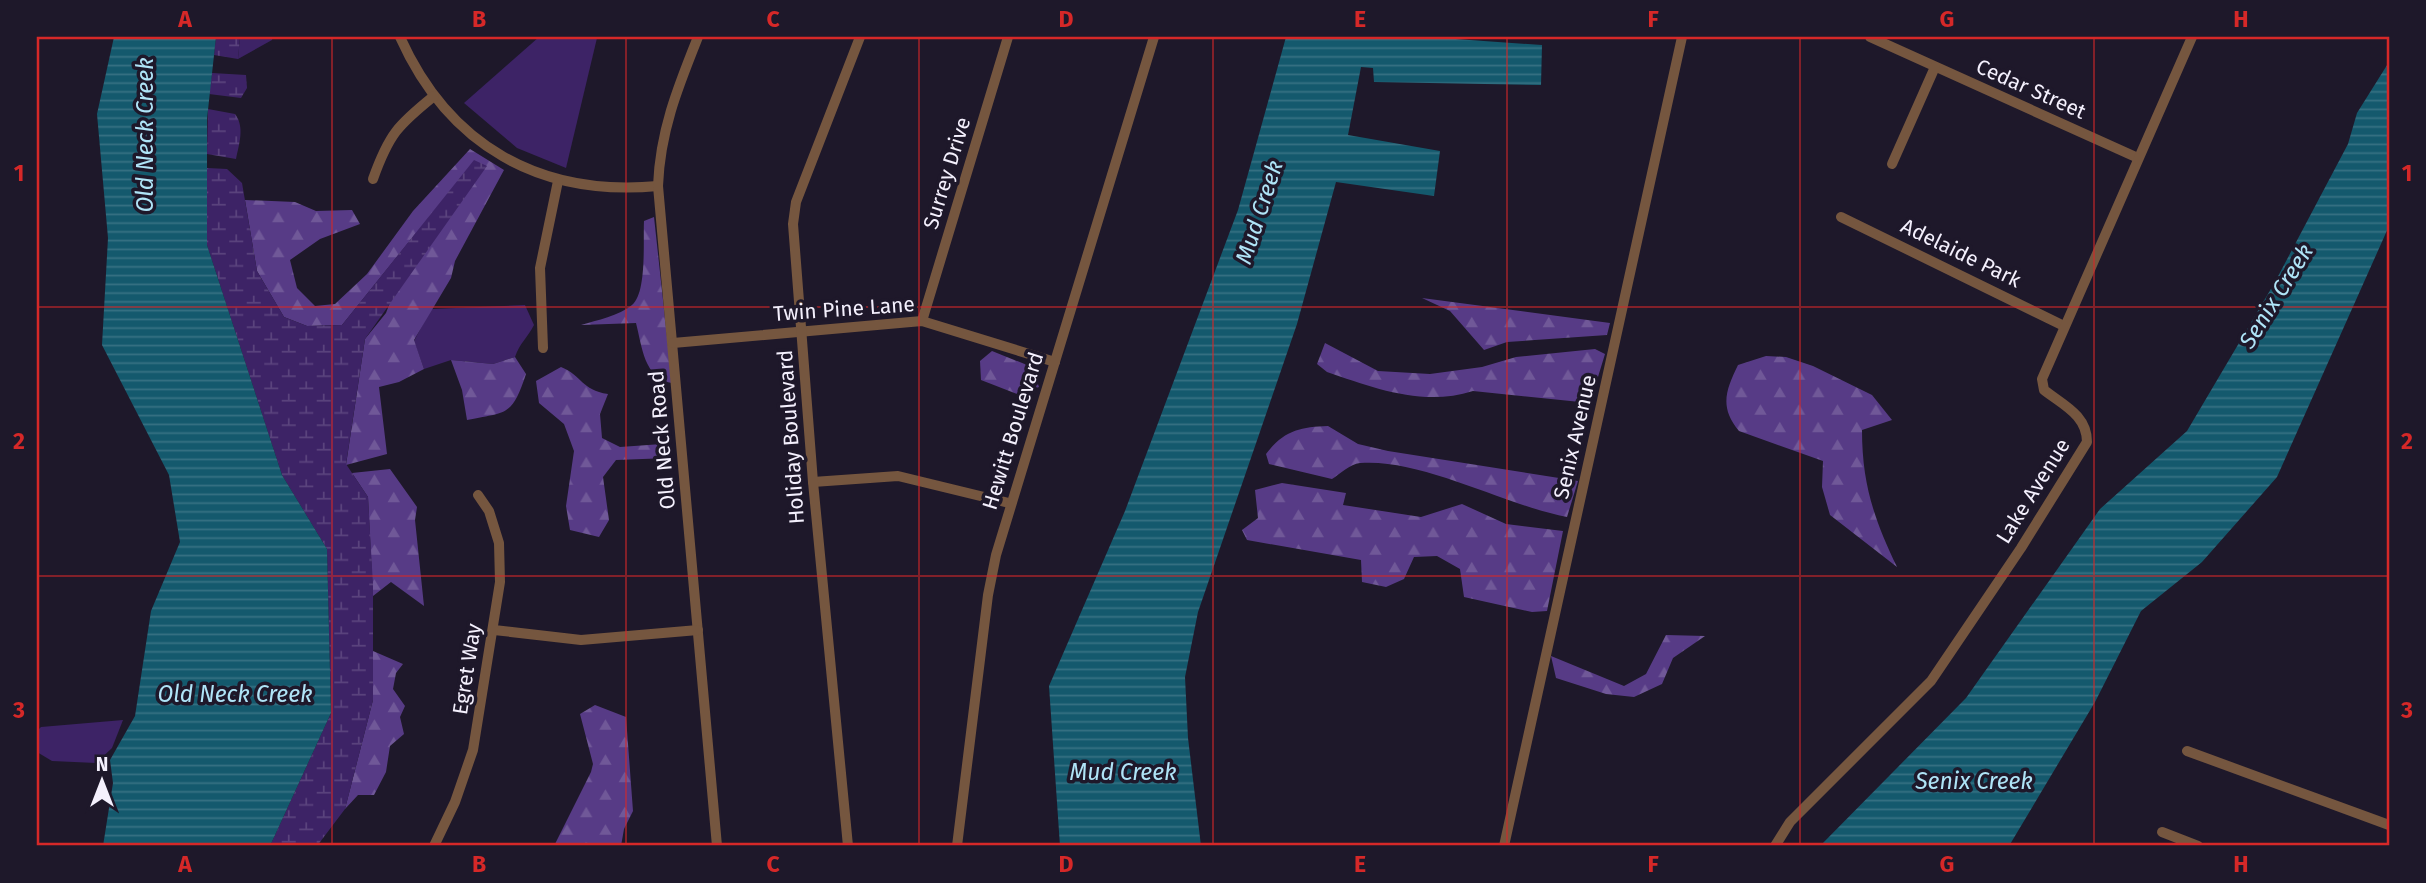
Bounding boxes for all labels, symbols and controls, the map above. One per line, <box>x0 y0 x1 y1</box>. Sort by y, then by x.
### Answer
text: A <box>177 5 192 33</box>
text: B <box>472 5 486 33</box>
text: C <box>766 5 780 33</box>
text: D <box>1059 5 1074 33</box>
text: E <box>1354 5 1366 33</box>
text: F <box>1647 5 1659 33</box>
text: G <box>1940 5 1954 33</box>
text: H <box>2233 5 2249 33</box>
street label: Cedar Street <box>1972 53 2090 125</box>
water label: Old Neck Creek <box>131 57 159 213</box>
street label: Surrey Drive <box>918 114 976 232</box>
water label: Mud Creek <box>1229 157 1289 267</box>
text: 1 <box>14 159 24 187</box>
text: 1 <box>2402 159 2412 187</box>
street label: Adelaide Park <box>1897 213 2025 293</box>
water label: Senix Creek <box>2232 239 2319 354</box>
street label: Twin Pine Lane <box>772 291 916 327</box>
street label: Holiday Boulevard <box>772 349 810 525</box>
street label: Hewitt Boulevard <box>977 349 1049 513</box>
street label: Old Neck Road <box>643 369 681 511</box>
street label: Senix Avenue <box>1548 372 1602 502</box>
text: 2 <box>13 427 25 455</box>
text: 2 <box>2401 427 2413 455</box>
street label: Lake Avenue <box>1990 434 2076 548</box>
street label: Egret Way <box>447 621 487 716</box>
water label: Old Neck Creek <box>157 680 313 708</box>
text: 3 <box>12 696 25 724</box>
text: 3 <box>2400 696 2413 724</box>
north arrow <box>66 746 136 816</box>
text: N <box>96 753 108 776</box>
water label: Mud Creek <box>1069 758 1177 786</box>
water label: Senix Creek <box>1914 767 2033 795</box>
text: A <box>177 850 192 878</box>
text: B <box>472 850 486 878</box>
text: C <box>766 850 780 878</box>
text: D <box>1059 850 1074 878</box>
text: E <box>1354 850 1366 878</box>
text: F <box>1647 850 1659 878</box>
text: G <box>1940 850 1954 878</box>
text: H <box>2233 850 2249 878</box>

